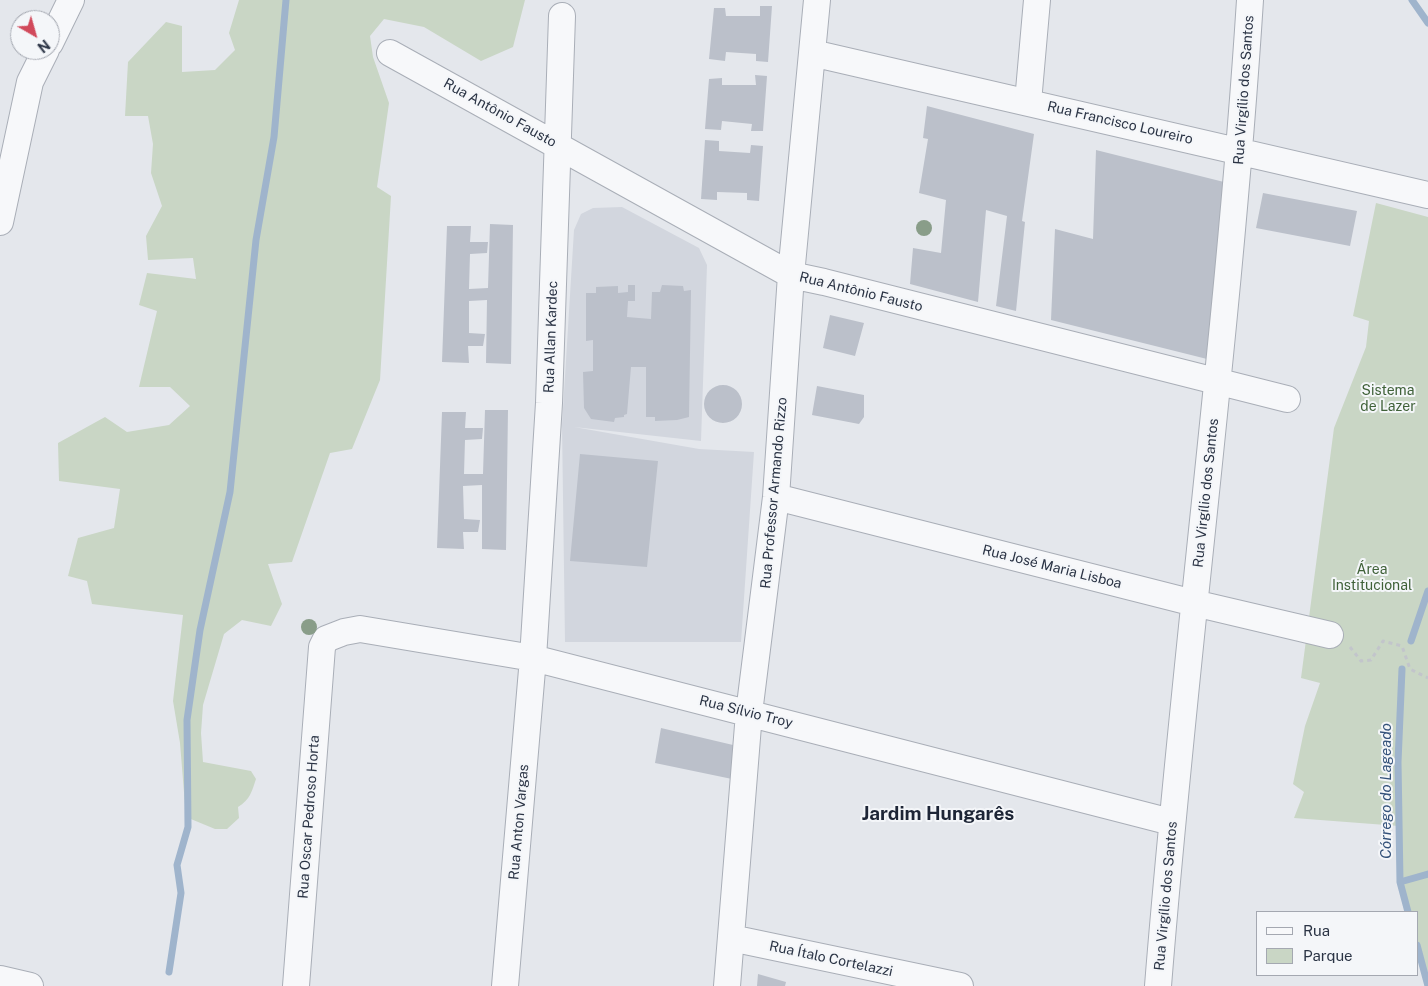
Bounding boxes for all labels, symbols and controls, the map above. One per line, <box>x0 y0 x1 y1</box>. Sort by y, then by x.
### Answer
north arrow <box>10 10 60 60</box>
street label: Rua Virgílio dos Santos <box>1230 15 1258 165</box>
text: N <box>34 36 53 56</box>
street label: Rua Antônio Fausto <box>441 75 559 151</box>
street label: Rua Francisco Loureiro <box>1046 98 1194 148</box>
street label: Rua Antônio Fausto <box>798 269 924 315</box>
street label: Rua Allan Kardec <box>541 281 561 393</box>
park label: Sistema de Lazer <box>1360 383 1416 416</box>
street label: Rua Professor Armando Rizzo <box>757 397 791 589</box>
street label: Rua Virgílio dos Santos <box>1190 418 1222 568</box>
street label: Rua José Maria Lisboa <box>981 542 1123 592</box>
park label: Área Institucional <box>1332 562 1412 594</box>
street label: Rua Sílvio Troy <box>697 692 795 732</box>
water label: Córrego do Lageado <box>1377 723 1395 859</box>
street label: Rua Oscar Pedroso Horta <box>295 735 323 899</box>
street label: Rua Anton Vargas <box>506 763 532 881</box>
district label: Jardim Hungarês <box>862 803 1014 825</box>
street label: Rua Virgílio dos Santos <box>1151 821 1181 971</box>
legend <box>1256 911 1418 976</box>
text: Rua <box>1303 922 1330 939</box>
street label: Rua Ítalo Cortelazzi <box>768 938 894 980</box>
text: Parque <box>1303 947 1353 964</box>

